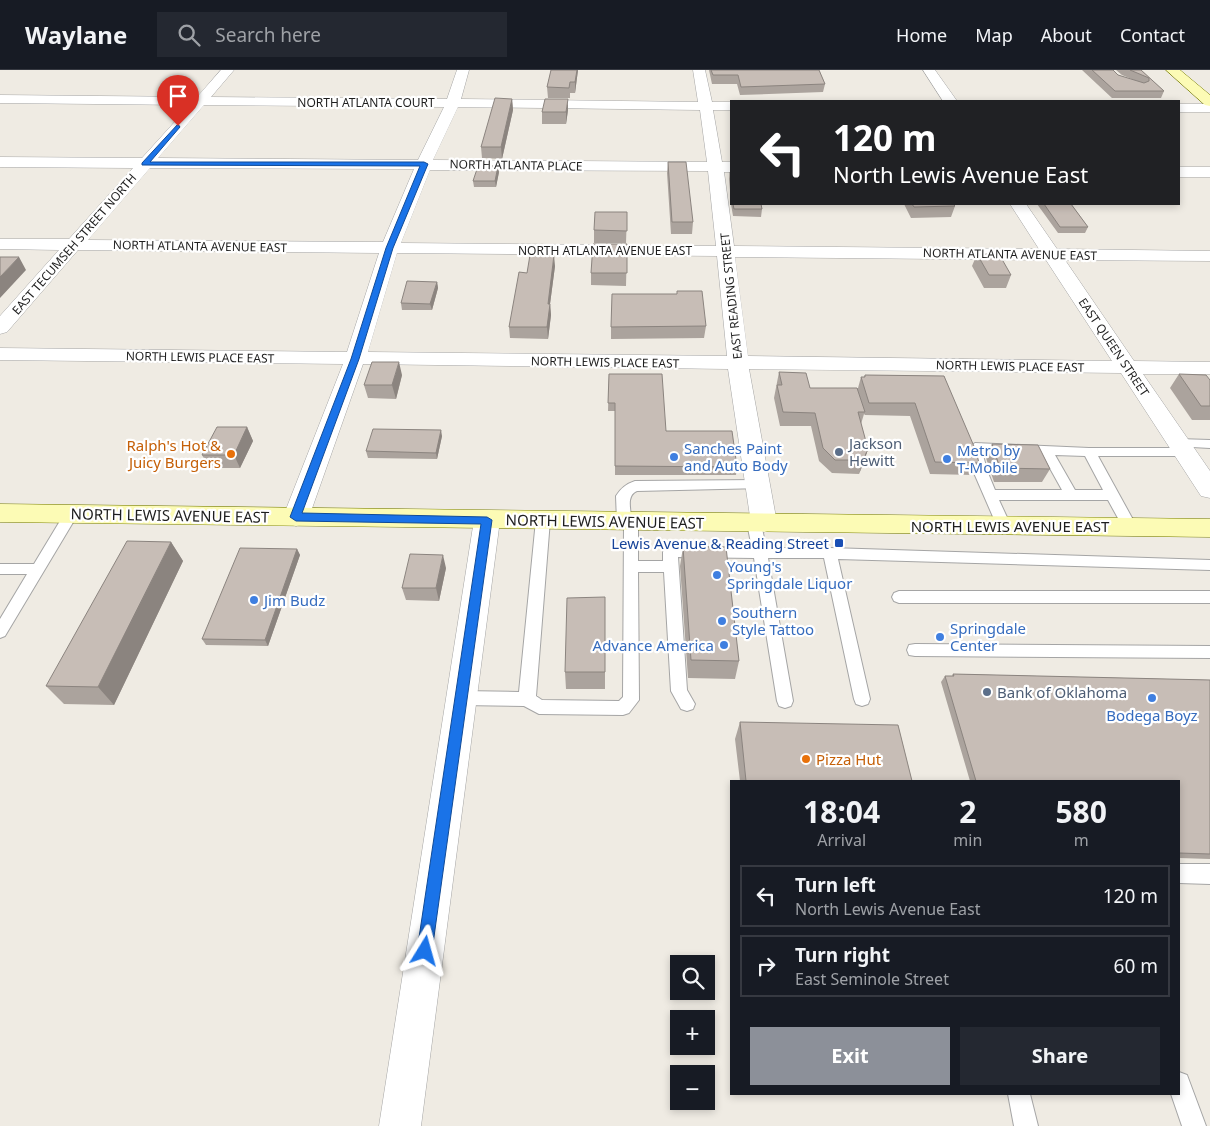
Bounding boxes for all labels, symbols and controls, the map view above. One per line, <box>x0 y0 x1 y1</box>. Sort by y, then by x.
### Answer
search box <box>157 12 507 57</box>
text: Waylane <box>25 18 127 51</box>
icon: search <box>175 21 203 49</box>
text: Search here <box>215 22 321 48</box>
text: Home <box>896 23 947 47</box>
text: Map <box>975 23 1013 47</box>
text: About <box>1041 23 1092 47</box>
text: Contact <box>1120 23 1185 47</box>
pin <box>157 75 199 126</box>
icon: arrive <box>164 82 192 110</box>
street label: NORTH ATLANTA COURT <box>297 94 435 111</box>
text: 120 m <box>833 114 936 161</box>
icon: left <box>750 120 815 185</box>
street label: NORTH ATLANTA PLACE <box>449 155 583 175</box>
text: North Lewis Avenue East <box>833 159 1088 189</box>
street label: EAST TECUMSEH STREET NORTH <box>8 170 140 318</box>
street label: EAST READING STREET <box>716 232 746 360</box>
street label: NORTH ATLANTA AVENUE EAST <box>113 236 288 256</box>
street label: NORTH ATLANTA AVENUE EAST <box>518 242 692 259</box>
street label: NORTH ATLANTA AVENUE EAST <box>923 244 1098 264</box>
street label: EAST QUEEN STREET <box>1075 294 1153 400</box>
street label: NORTH LEWIS PLACE EAST <box>126 347 275 367</box>
street label: NORTH LEWIS PLACE EAST <box>531 352 680 372</box>
street label: NORTH LEWIS PLACE EAST <box>936 356 1085 376</box>
place label: Jackson Hewitt <box>847 433 902 470</box>
place label: Ralph's Hot & Juicy Burgers <box>127 435 221 472</box>
place label: Sanches Paint and Auto Body <box>684 438 788 475</box>
place label: Metro by T-Mobile <box>957 440 1020 477</box>
marker: Jackson Hewitt <box>833 446 845 458</box>
marker: Ralph's Hot & Juicy Burgers <box>225 448 237 460</box>
marker: Sanches Paint and Auto Body <box>668 451 680 463</box>
marker: Metro by T-Mobile <box>941 453 953 465</box>
street label: NORTH LEWIS AVENUE EAST <box>71 503 270 527</box>
street label: NORTH LEWIS AVENUE EAST <box>506 509 705 533</box>
street label: NORTH LEWIS AVENUE EAST <box>911 516 1110 536</box>
place label: Lewis Avenue & Reading Street <box>611 533 830 553</box>
marker: Lewis Avenue & Reading Street <box>833 537 845 549</box>
place label: Young's Springdale Liquor <box>727 556 852 593</box>
marker: Young's Springdale Liquor <box>711 569 723 581</box>
place label: Jim Budz <box>262 590 325 610</box>
marker: Jim Budz <box>248 594 260 606</box>
place label: Southern Style Tattoo <box>732 602 814 639</box>
marker: Southern Style Tattoo <box>716 615 728 627</box>
place label: Springdale Center <box>950 618 1026 655</box>
marker: Springdale Center <box>934 631 946 643</box>
place label: Advance America <box>593 635 714 655</box>
marker: Advance America <box>718 639 730 651</box>
place label: Bank of Oklahoma <box>997 682 1127 702</box>
marker: Bank of Oklahoma <box>981 686 993 698</box>
marker: Bodega Boyz <box>1146 692 1158 704</box>
place label: Bodega Boyz <box>1106 705 1198 725</box>
place label: Pizza Hut <box>816 749 882 769</box>
marker: Pizza Hut <box>800 753 812 765</box>
text: 18:04 <box>803 791 880 832</box>
text: 2 <box>959 791 976 832</box>
text: 580 <box>1055 791 1107 832</box>
text: Arrival <box>817 829 866 851</box>
text: min <box>953 829 982 851</box>
text: m <box>1074 829 1089 851</box>
text: Turn left <box>795 872 876 898</box>
icon: left <box>752 882 780 910</box>
text: 120 m <box>1103 883 1158 909</box>
text: North Lewis Avenue East <box>795 898 981 920</box>
position arrow <box>398 924 450 976</box>
text: Turn right <box>795 942 890 968</box>
icon: right <box>752 952 780 980</box>
text: 60 m <box>1114 953 1158 979</box>
map controls <box>670 955 715 1110</box>
button: search <box>670 955 715 1000</box>
text: East Seminole Street <box>795 968 949 990</box>
button: + <box>670 1010 715 1055</box>
button: Exit <box>750 1027 950 1085</box>
button: Share <box>960 1027 1160 1085</box>
button: − <box>670 1065 715 1110</box>

